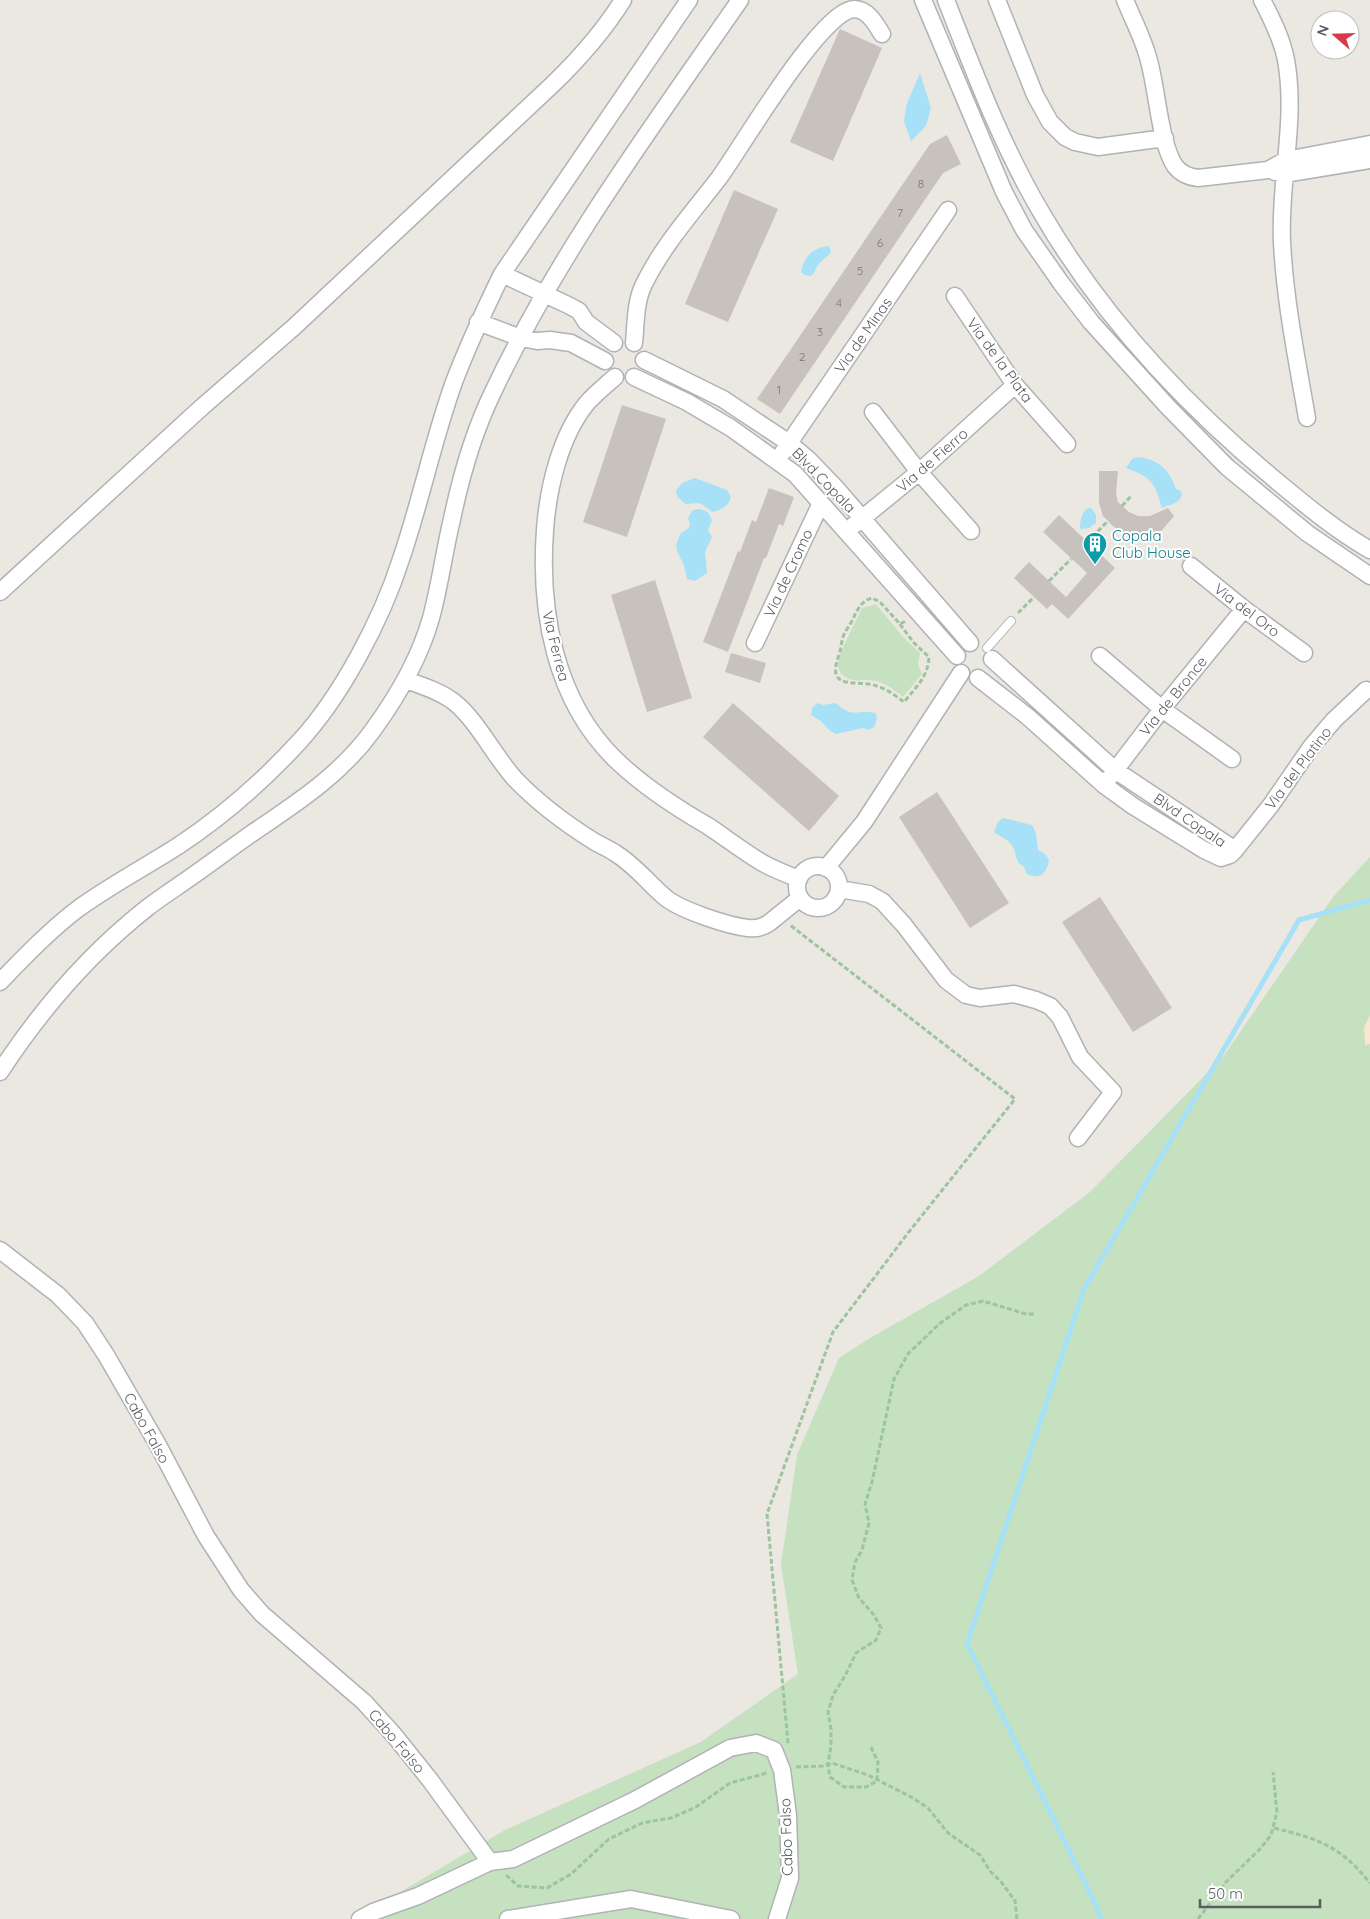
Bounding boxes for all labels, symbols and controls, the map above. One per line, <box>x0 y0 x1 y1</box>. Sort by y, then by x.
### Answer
north arrow <box>1310 10 1360 60</box>
text: N <box>1313 23 1333 38</box>
house number: 8 <box>918 176 924 191</box>
house number: 7 <box>897 205 903 220</box>
house number: 6 <box>877 235 884 250</box>
house number: 5 <box>857 263 863 278</box>
street label: Via de Minas <box>830 293 896 377</box>
house number: 4 <box>836 295 842 310</box>
street label: Via de la Plata <box>963 314 1037 406</box>
house number: 3 <box>817 324 823 339</box>
house number: 2 <box>799 349 806 364</box>
house number: 1 <box>777 382 781 397</box>
street label: Via de Fierro <box>892 424 972 496</box>
street label: Blvd Copala <box>788 443 860 517</box>
street label: Via de Cromo <box>759 526 817 620</box>
place label: Copala Club House <box>1112 526 1191 562</box>
building icon: Copala Club House <box>1082 531 1108 565</box>
street label: Via del Oro <box>1210 579 1284 641</box>
street label: Via Ferrea <box>538 609 574 683</box>
street label: Via de Bronce <box>1135 652 1211 740</box>
street label: Via del Platino <box>1261 723 1335 813</box>
street label: Blvd Copala <box>1150 789 1230 851</box>
street label: Cabo Falso <box>120 1389 174 1467</box>
street label: Cabo Falso <box>365 1705 429 1777</box>
street label: Cabo Falso <box>775 1798 797 1876</box>
scale bar <box>1200 1876 1320 1908</box>
text: 50 m <box>1208 1884 1243 1903</box>

